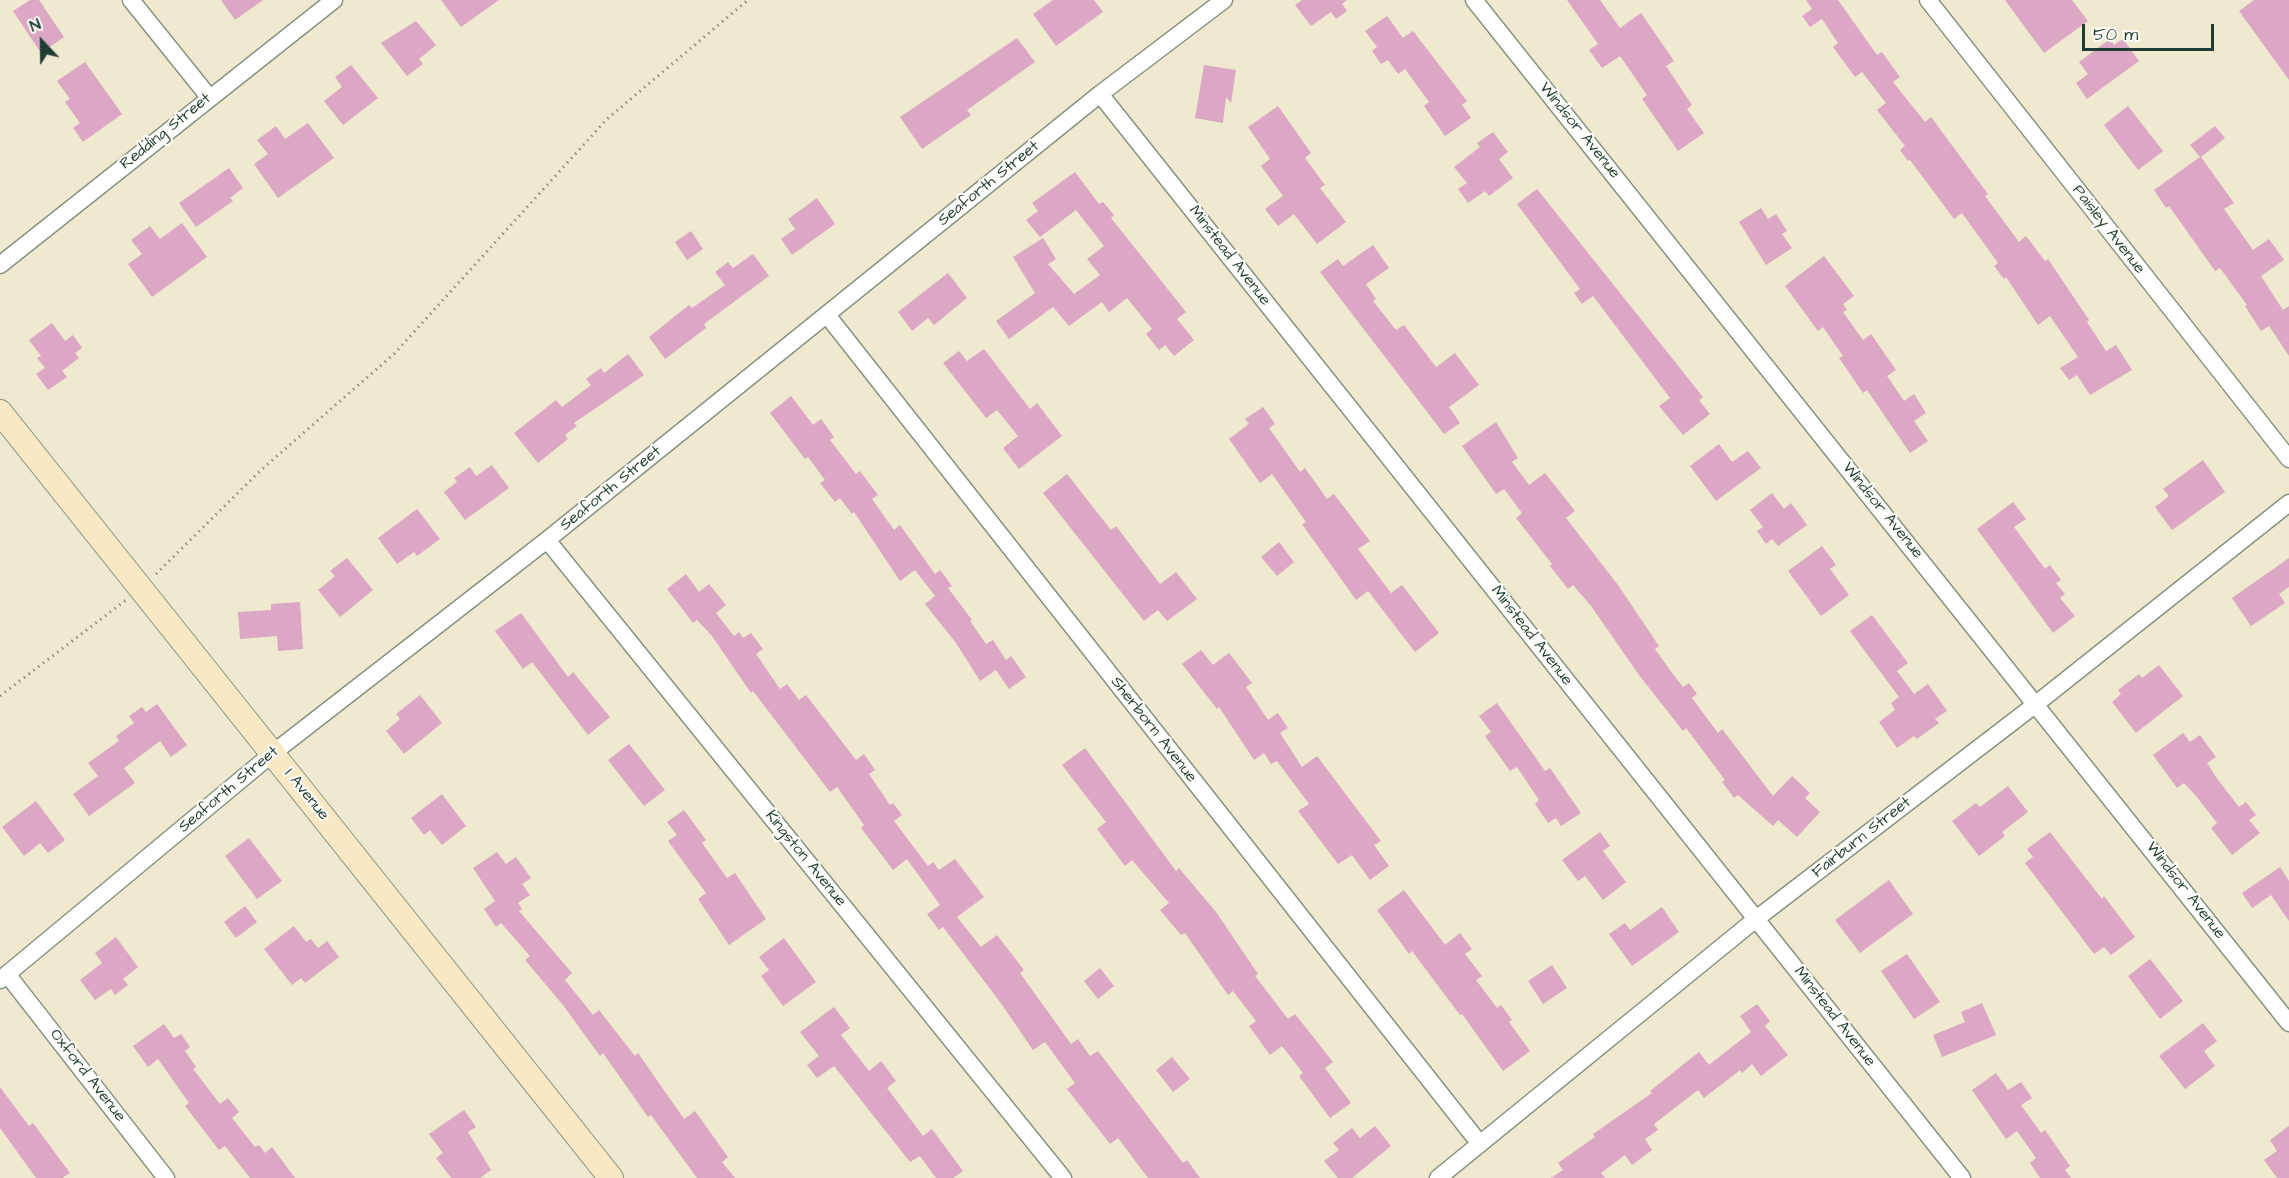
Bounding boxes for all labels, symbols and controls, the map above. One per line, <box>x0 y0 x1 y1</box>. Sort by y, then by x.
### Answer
north arrow <box>12 12 72 72</box>
scale bar <box>2085 12 2217 50</box>
text: N <box>26 13 44 37</box>
text: 50 m <box>2093 22 2138 47</box>
street label: Windsor Avenue <box>1534 79 1624 183</box>
street label: Redding Street <box>117 90 215 174</box>
street label: Seaforth Street <box>935 137 1043 231</box>
street label: Paisley Avenue <box>2067 182 2149 278</box>
street label: Minstead Avenue <box>1184 202 1274 310</box>
street label: Seaforth Street <box>557 442 665 536</box>
street label: Windsor Avenue <box>1837 459 1927 563</box>
street label: Minstead Avenue <box>1486 582 1576 690</box>
street label: Sherborn Avenue <box>1106 673 1200 787</box>
street label: Seaforth Street <box>175 743 283 837</box>
street label: I Avenue <box>279 765 333 825</box>
street label: Fairburn Street <box>1809 793 1915 883</box>
street label: Kingston Avenue <box>760 807 850 911</box>
street label: Windsor Avenue <box>2141 839 2229 943</box>
street label: Minstead Avenue <box>1789 963 1879 1071</box>
street label: Oxford Avenue <box>45 1026 129 1126</box>

